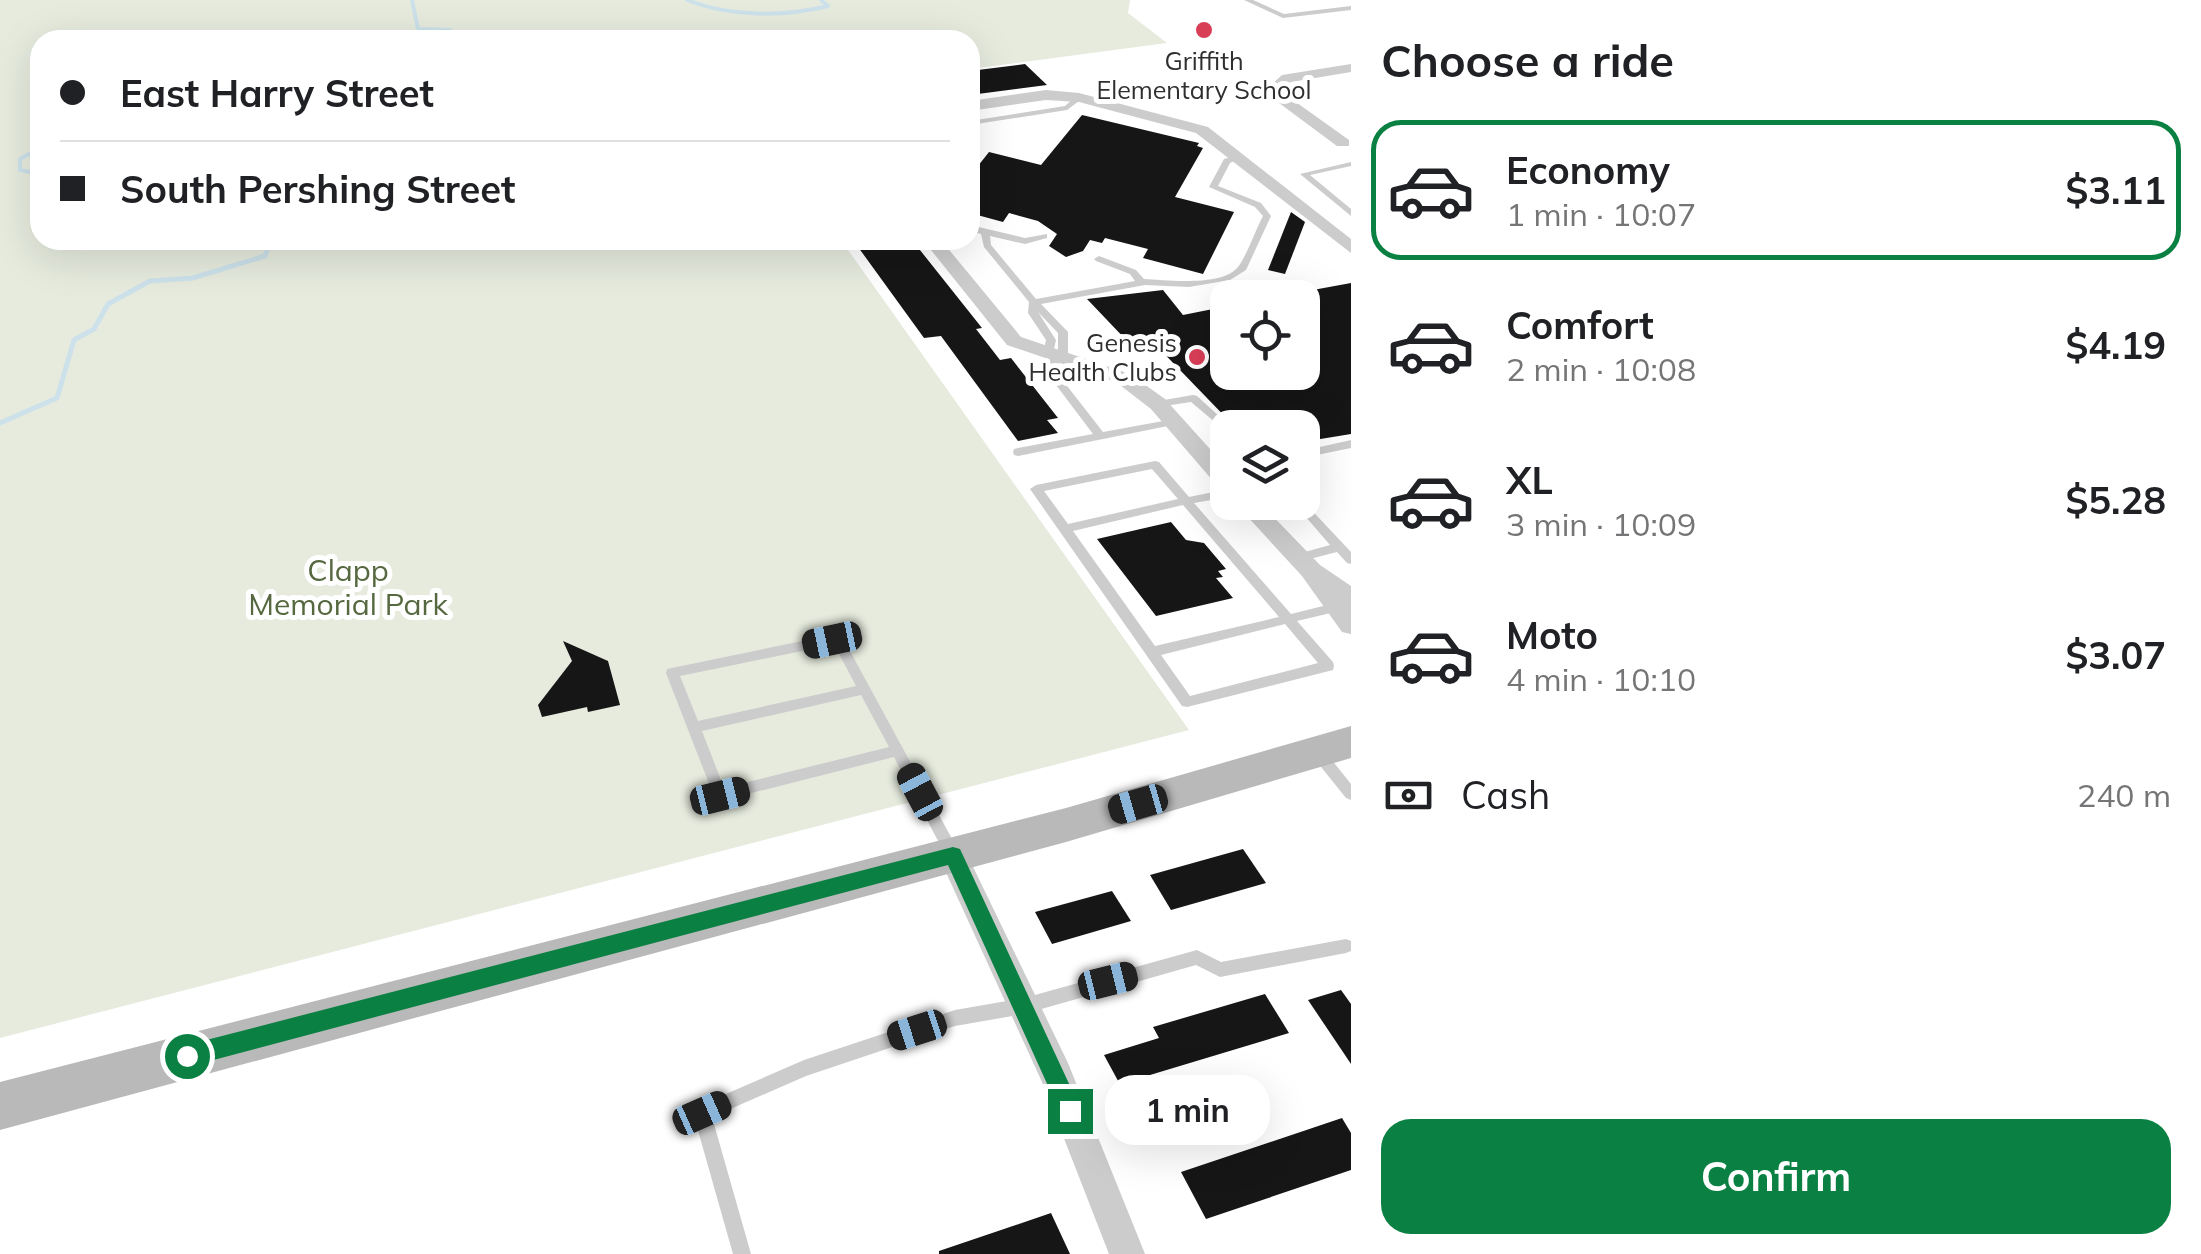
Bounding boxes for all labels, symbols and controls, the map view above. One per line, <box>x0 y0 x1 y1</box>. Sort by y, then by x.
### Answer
marker: Griffith Elementary School <box>1193 19 1215 41</box>
text: Choose a ride <box>1381 32 1674 88</box>
place label: Griffith Elementary School <box>1097 45 1311 105</box>
text: East Harry Street <box>120 69 434 117</box>
icon: car <box>1386 145 1476 235</box>
text: Economy <box>1506 146 1670 194</box>
text: South Pershing Street <box>120 165 515 213</box>
text: $3.11 <box>2065 166 2166 214</box>
text: 1 min · 10:07 <box>1506 194 1696 234</box>
map controls <box>1210 280 1320 520</box>
button: locate <box>1210 280 1320 390</box>
icon: car <box>1386 300 1476 390</box>
text: Comfort <box>1506 301 1654 349</box>
text: $4.19 <box>2065 321 2166 369</box>
place label: Genesis Health Clubs <box>1028 327 1177 387</box>
marker: Genesis Health Clubs <box>1186 346 1208 368</box>
text: 2 min · 10:08 <box>1506 349 1696 389</box>
button: layers <box>1210 410 1320 520</box>
icon: car <box>1386 455 1476 545</box>
text: XL <box>1506 456 1553 504</box>
text: $5.28 <box>2065 476 2166 524</box>
text: 3 min · 10:09 <box>1506 504 1696 544</box>
park label: Clapp Memorial Park <box>248 551 448 623</box>
icon: car <box>1386 610 1476 700</box>
text: Moto <box>1506 611 1598 659</box>
car <box>800 619 864 661</box>
text: $3.07 <box>2065 631 2166 679</box>
text: 4 min · 10:10 <box>1506 659 1696 699</box>
car <box>893 758 947 826</box>
icon: cash <box>1381 768 1436 823</box>
text: Cash <box>1461 771 1550 819</box>
car <box>687 774 753 818</box>
text: 240 m <box>2077 775 2171 815</box>
car <box>1105 781 1171 827</box>
car <box>1075 959 1141 1003</box>
car <box>884 1006 950 1054</box>
route start <box>165 1034 210 1079</box>
callout: 1 min <box>1105 1076 1270 1146</box>
car <box>668 1087 736 1139</box>
route end <box>1048 1089 1093 1134</box>
text: 1 min <box>1145 1090 1230 1130</box>
button: Confirm <box>1381 1119 2171 1234</box>

